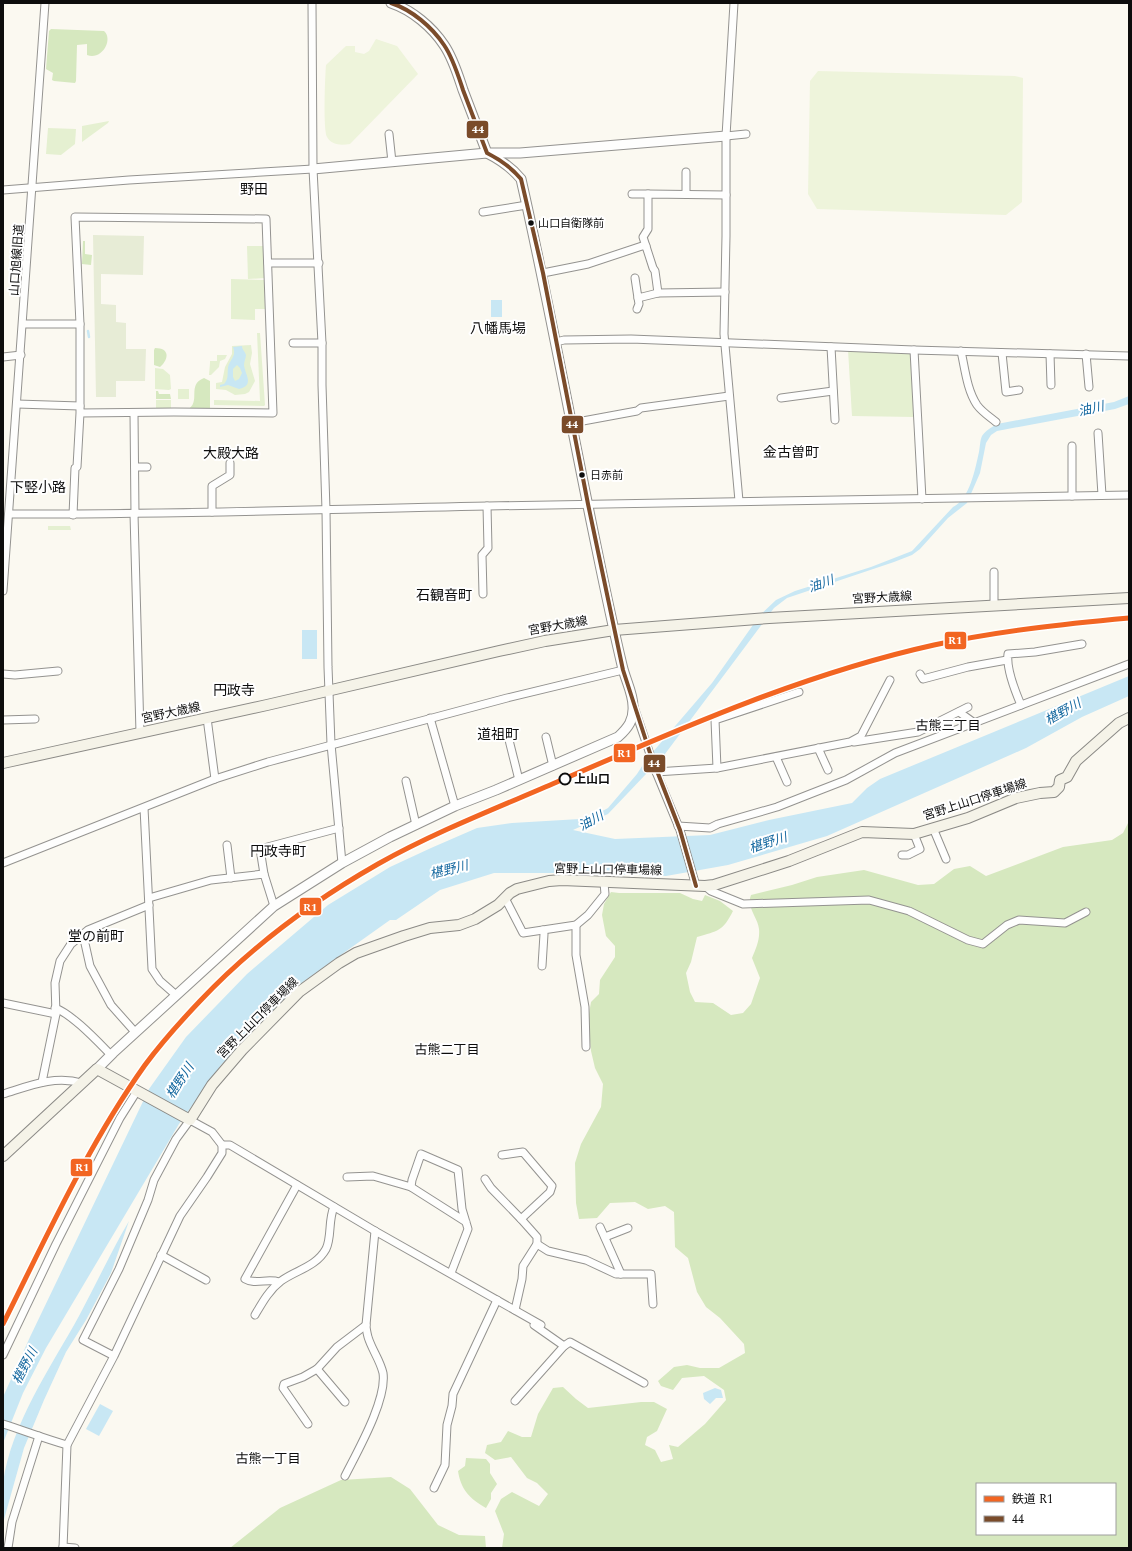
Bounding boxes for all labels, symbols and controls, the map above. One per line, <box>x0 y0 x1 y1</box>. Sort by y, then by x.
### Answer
line badge: 44 <box>466 120 489 139</box>
text: 44 <box>472 121 485 138</box>
district label: 野田 <box>240 179 268 200</box>
place label: 山口自衛隊前 <box>538 215 604 232</box>
marker: 山口自衛隊前 <box>526 218 536 228</box>
street label: 山口旭線旧道 <box>5 223 29 297</box>
district label: 八幡馬場 <box>470 318 526 339</box>
water label: 油川 <box>1076 396 1108 422</box>
line badge: 44 <box>561 415 584 434</box>
text: 44 <box>566 416 579 433</box>
district label: 金古曽町 <box>763 442 819 463</box>
district label: 大殿大路 <box>203 443 259 464</box>
place label: 日赤前 <box>590 467 623 484</box>
marker: 日赤前 <box>577 470 587 480</box>
district label: 下竪小路 <box>10 477 66 498</box>
water label: 油川 <box>805 570 838 598</box>
district label: 石観音町 <box>416 585 472 606</box>
street label: 宮野大歳線 <box>852 587 912 609</box>
street label: 宮野大歳線 <box>527 611 589 641</box>
line badge: R1 <box>944 631 967 650</box>
text: R1 <box>948 632 962 649</box>
district label: 円政寺 <box>213 680 255 701</box>
water label: 椹野川 <box>1041 693 1087 730</box>
street label: 宮野大歳線 <box>140 697 202 729</box>
district label: 古熊三丁目 <box>915 716 981 736</box>
district label: 道祖町 <box>477 724 519 745</box>
line badge: R1 <box>613 743 636 763</box>
text: R1 <box>617 745 631 762</box>
line badge: 44 <box>643 754 666 773</box>
text: 44 <box>648 755 661 772</box>
place label: 上山口 <box>574 770 610 789</box>
marker: 上山口 <box>558 772 572 786</box>
street label: 宮野上山口停車場線 <box>921 774 1029 826</box>
water label: 油川 <box>575 805 609 836</box>
water label: 椹野川 <box>746 827 792 859</box>
district label: 円政寺町 <box>250 841 306 862</box>
water label: 椹野川 <box>428 855 472 884</box>
street label: 宮野上山口停車場線 <box>554 860 662 880</box>
line badge: R1 <box>299 897 322 916</box>
text: R1 <box>303 899 317 916</box>
district label: 堂の前町 <box>68 926 124 947</box>
street label: 宮野上山口停車場線 <box>213 973 303 1063</box>
district label: 古熊二丁目 <box>414 1040 480 1060</box>
water label: 椹野川 <box>161 1058 200 1103</box>
line badge: R1 <box>70 1158 93 1177</box>
text: R1 <box>75 1159 89 1176</box>
water label: 椹野川 <box>7 1342 44 1388</box>
district label: 古熊一丁目 <box>235 1449 301 1469</box>
legend <box>976 1483 1116 1535</box>
text: 鉄道 R1 <box>1012 1490 1053 1509</box>
text: 44 <box>1012 1510 1024 1529</box>

